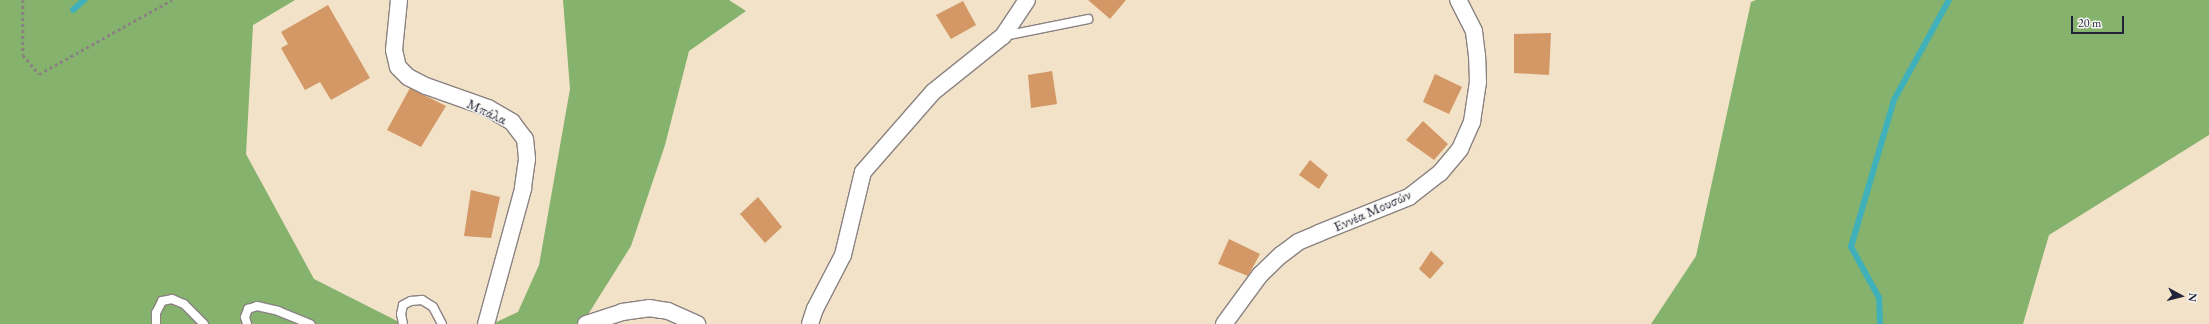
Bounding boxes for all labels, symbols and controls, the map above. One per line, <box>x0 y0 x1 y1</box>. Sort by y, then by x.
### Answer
scale bar <box>2073 8 2126 34</box>
text: 20 m <box>2078 15 2101 31</box>
street label: Μπάλα <box>464 94 510 128</box>
street label: Εννέα Μουσών <box>1330 185 1414 235</box>
north arrow <box>2161 276 2201 316</box>
text: N <box>2185 292 2200 303</box>

